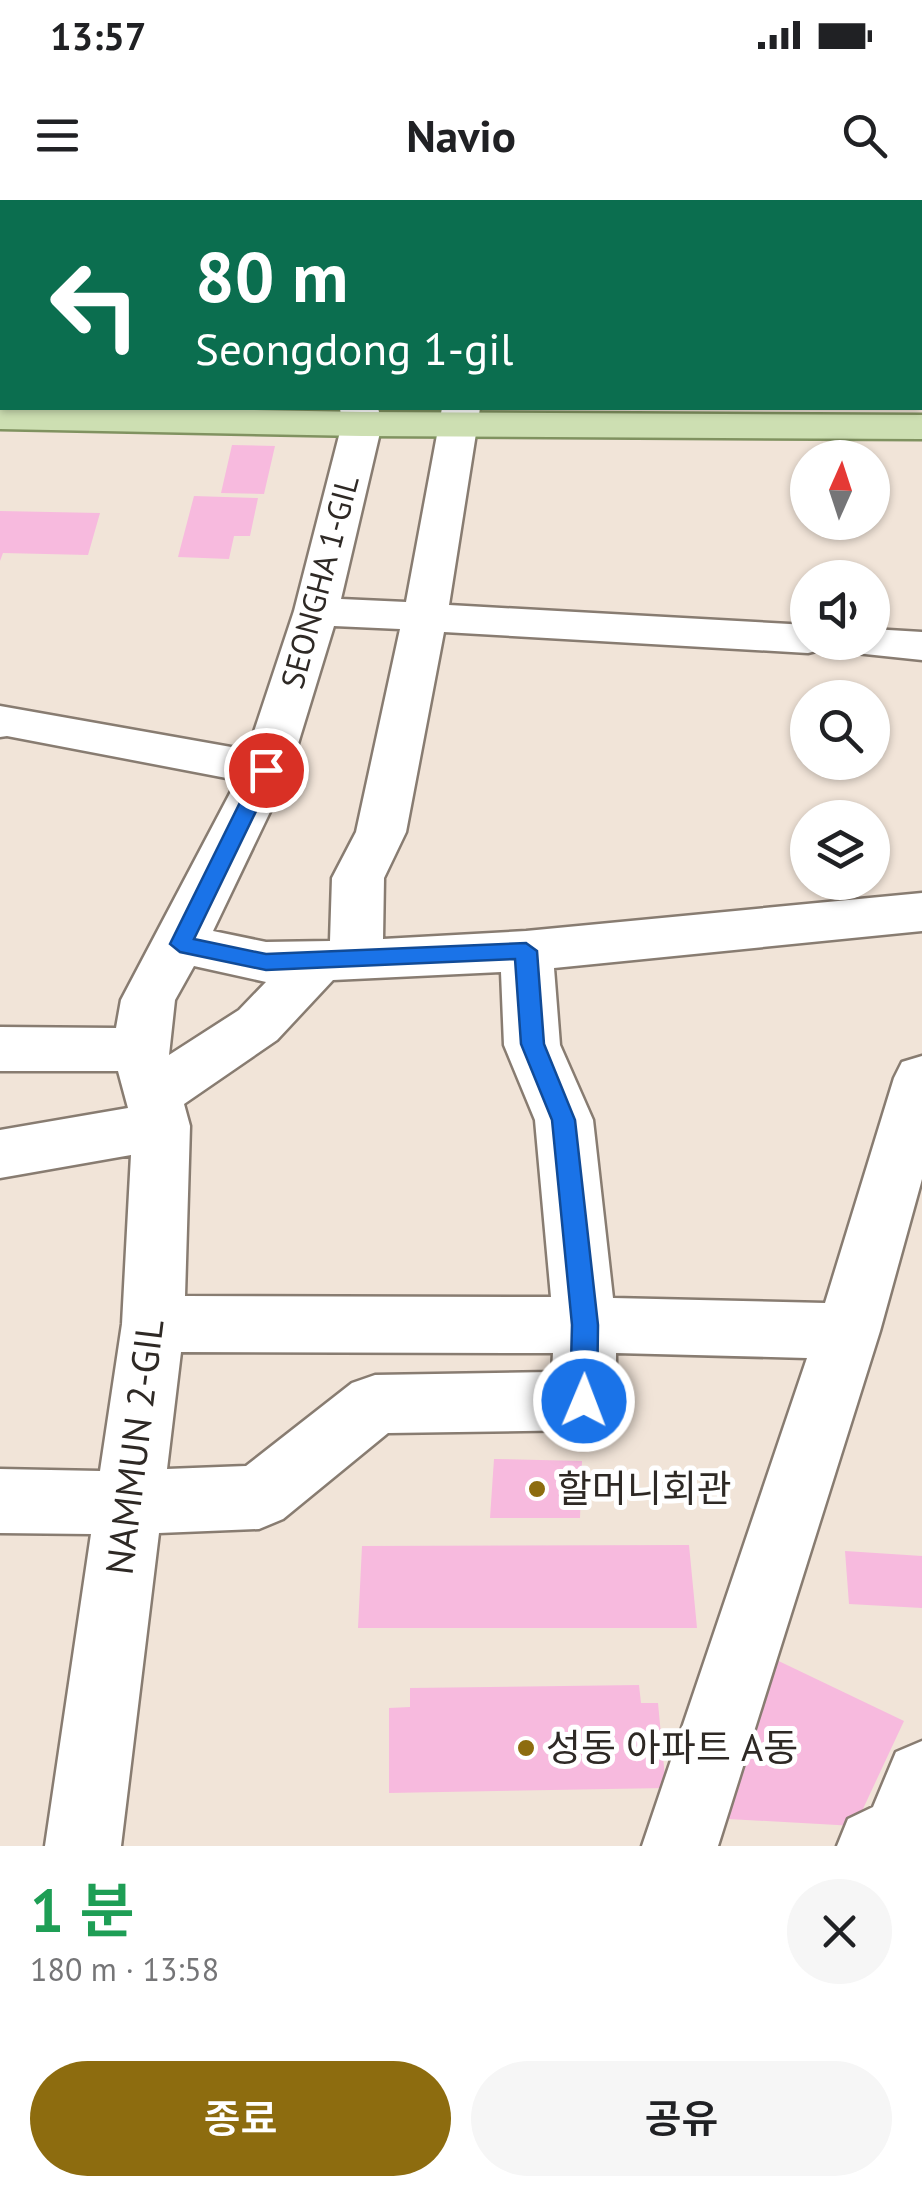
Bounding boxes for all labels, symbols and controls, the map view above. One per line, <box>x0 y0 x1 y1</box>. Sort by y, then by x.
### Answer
text: 13:57 <box>50 11 146 60</box>
text: Navio <box>406 106 516 164</box>
icon: menu <box>30 108 85 163</box>
icon: search <box>837 108 892 163</box>
text: 80 m <box>195 231 348 321</box>
icon: left <box>30 240 160 370</box>
text: Seongdong 1-gil <box>195 319 513 377</box>
north arrow <box>790 440 890 540</box>
map controls <box>790 440 890 900</box>
street label: SEONGHA 1-GIL <box>270 471 368 693</box>
button: sound <box>790 560 890 660</box>
button: search <box>790 680 890 780</box>
pin <box>224 728 309 813</box>
icon: arrive <box>239 743 294 798</box>
button: layers <box>790 800 890 900</box>
street label: NAMMUN 2-GIL <box>94 1316 173 1577</box>
position arrow <box>532 1349 636 1453</box>
place label: 할머니회관 <box>557 1463 732 1512</box>
marker: 할머니회관 <box>526 1478 548 1500</box>
place label: 성동 아파트 A동 <box>546 1722 798 1771</box>
marker: 성동 아파트 A동 <box>515 1737 537 1759</box>
text: 1 분 <box>30 1871 134 1949</box>
button: close <box>787 1879 892 1984</box>
text: 180 m · 13:58 <box>30 1948 219 1990</box>
button: 종료 <box>30 2061 451 2176</box>
button: 공유 <box>471 2061 892 2176</box>

